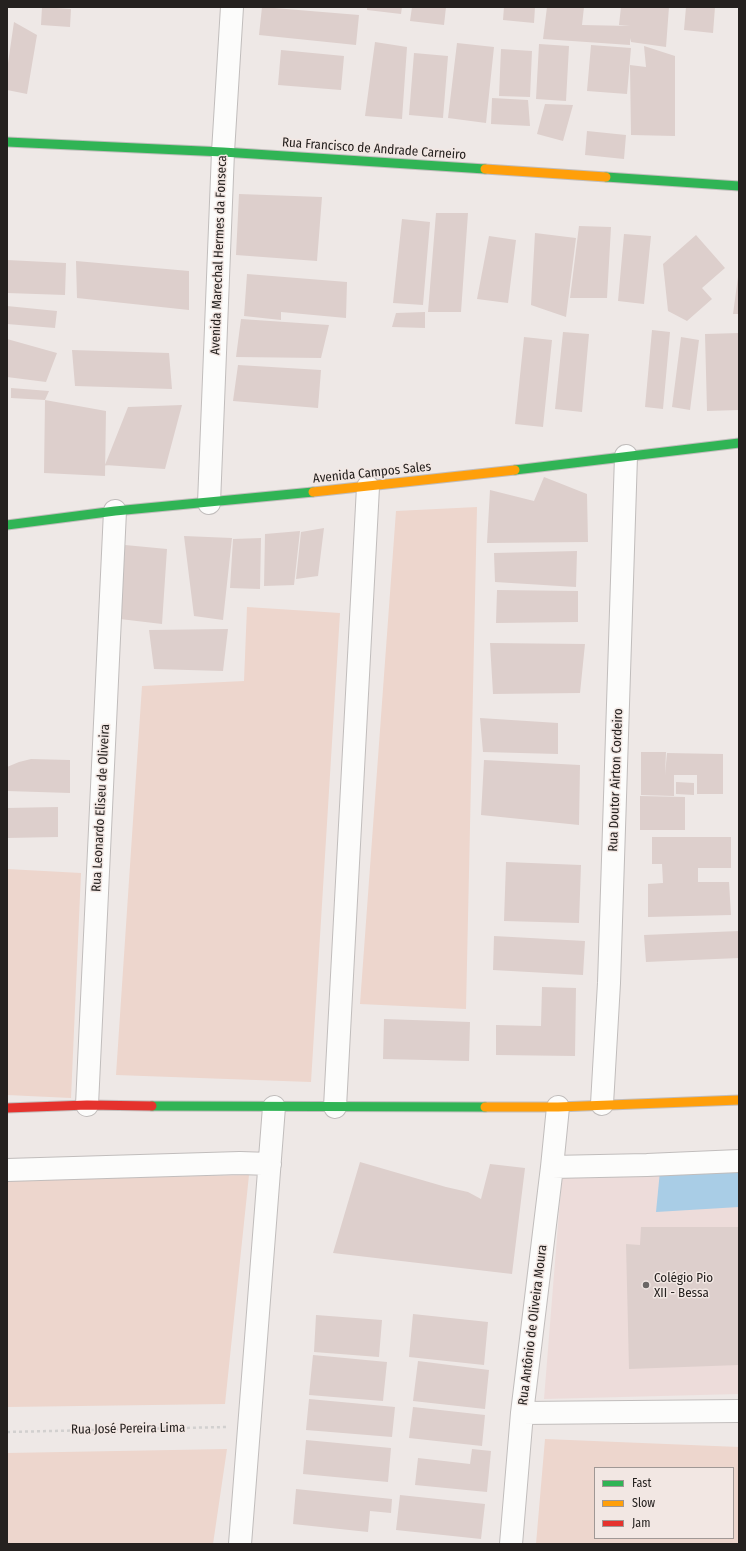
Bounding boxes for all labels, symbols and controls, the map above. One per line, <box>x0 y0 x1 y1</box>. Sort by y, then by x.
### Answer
street label: Rua Francisco de Andrade Carneiro <box>281 135 467 163</box>
street label: Avenida Marechal Hermes da Fonseca <box>208 155 230 355</box>
street label: Avenida Campos Sales <box>312 459 432 487</box>
street label: Rua Doutor Airton Cordeiro <box>606 708 626 852</box>
street label: Rua Leonardo Eliseu de Oliveira <box>89 724 113 892</box>
street label: Rua Antônio de Oliveira Moura <box>515 1244 551 1406</box>
place label: Colégio Pio XII - Bessa <box>654 1270 713 1301</box>
marker: Colégio Pio XII - Bessa <box>641 1280 651 1290</box>
street label: Rua José Pereira Lima <box>71 1420 185 1438</box>
legend <box>594 1467 734 1539</box>
text: Fast <box>632 1476 651 1490</box>
text: Slow <box>632 1496 655 1510</box>
text: Jam <box>632 1516 650 1530</box>

